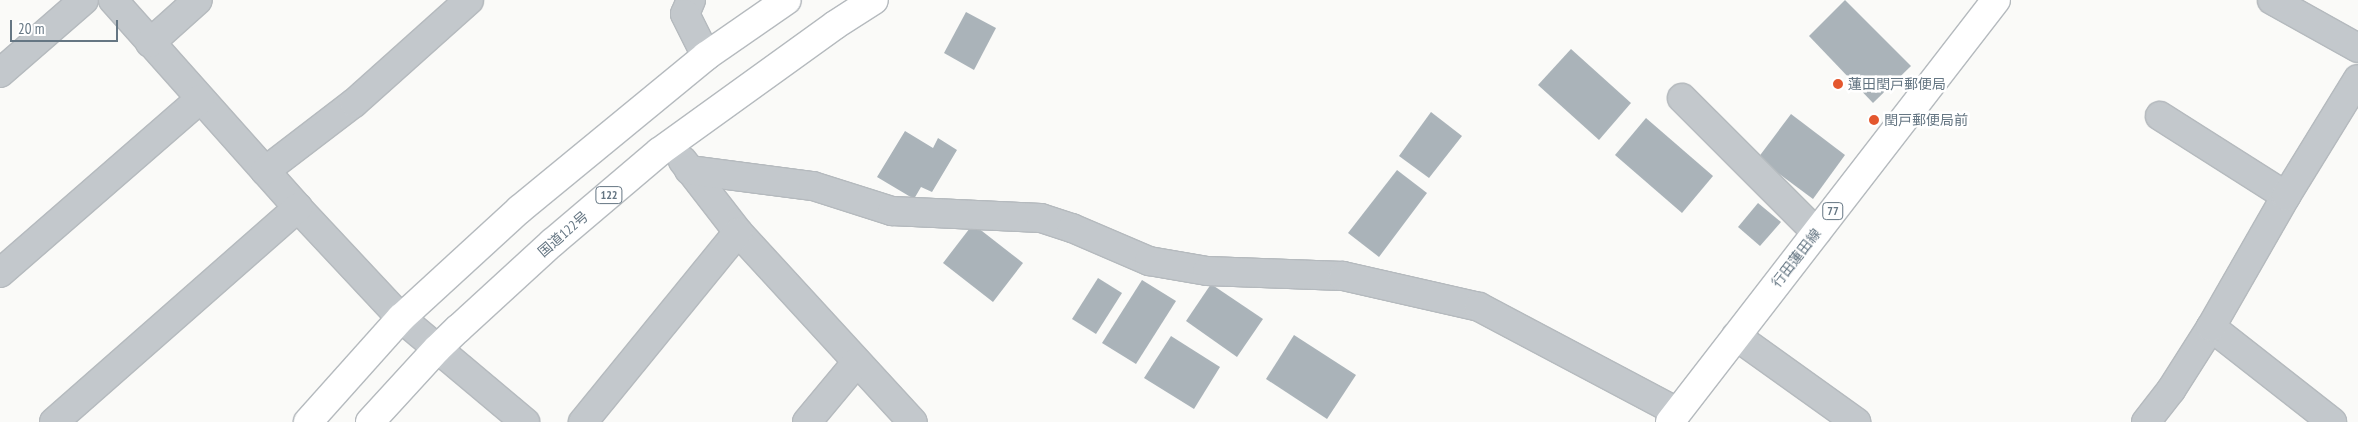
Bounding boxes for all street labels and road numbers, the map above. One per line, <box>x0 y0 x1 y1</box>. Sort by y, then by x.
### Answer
road number: 122 <box>595 186 623 204</box>
road number: 77 <box>1822 202 1844 220</box>
street label: 国道122号 <box>535 208 591 260</box>
street label: 行田蓮田線 <box>1768 225 1824 291</box>

